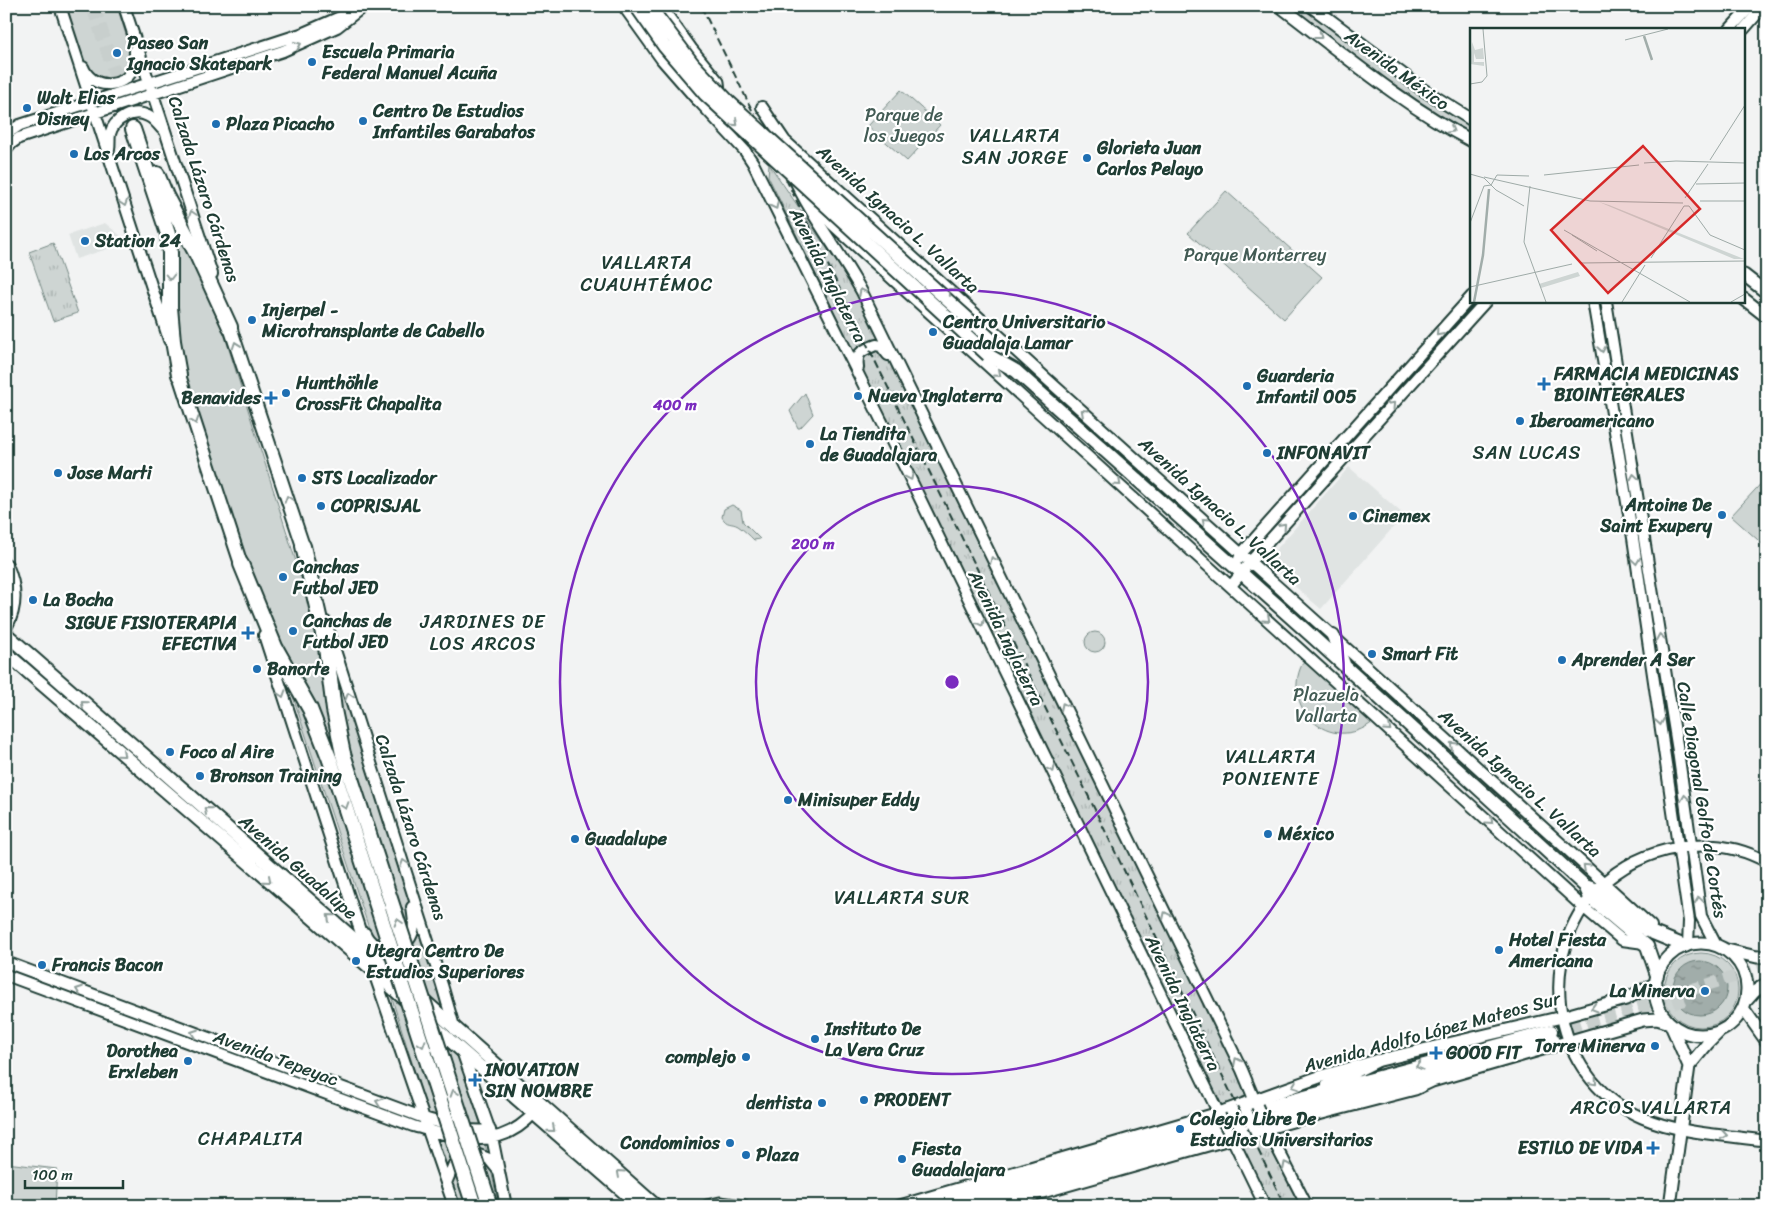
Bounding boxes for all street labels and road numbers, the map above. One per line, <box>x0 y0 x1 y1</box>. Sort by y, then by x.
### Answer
street label: Avenida México <box>1337 20 1456 119</box>
street label: Calzada Lázaro Cárdenas <box>159 92 249 287</box>
street label: Avenida Ignacio L. Vallarta <box>808 136 987 302</box>
street label: Avenida Inglaterra <box>780 201 876 348</box>
street label: Avenida Ignacio L. Vallarta <box>1130 428 1309 594</box>
street label: Avenida Inglaterra <box>959 563 1053 712</box>
street label: Calle Diagonal Golfo de Cortés <box>1667 679 1737 921</box>
street label: Avenida Ignacio L. Vallarta <box>1430 700 1609 866</box>
street label: Calzada Lázaro Cárdenas <box>366 730 456 925</box>
street label: Avenida Guadalupe <box>230 805 365 928</box>
street label: Avenida Inglaterra <box>1136 928 1230 1077</box>
street label: Avenida Adolfo López Mateos Sur <box>1299 982 1565 1082</box>
street label: Avenida Tepeyac <box>208 1020 343 1095</box>

